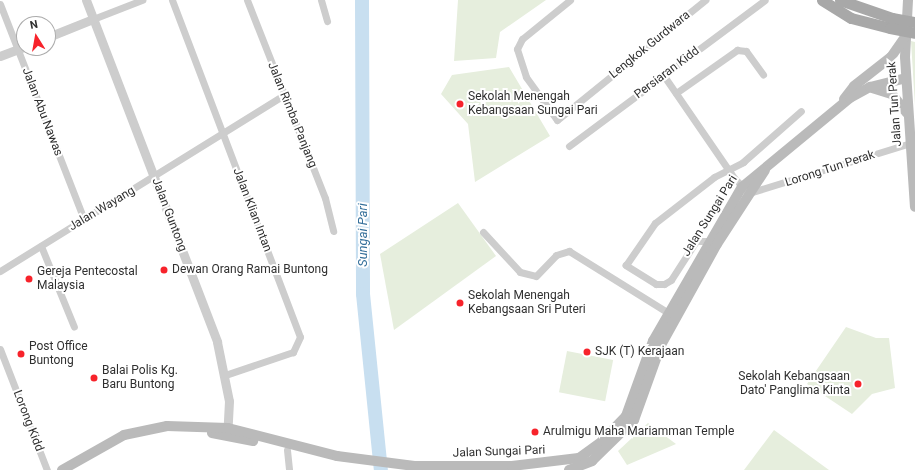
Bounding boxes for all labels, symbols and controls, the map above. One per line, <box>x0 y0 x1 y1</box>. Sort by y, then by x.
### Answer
street label: Lengkok Gurdwara <box>607 8 693 82</box>
north arrow <box>16 16 56 56</box>
text: N <box>29 18 39 32</box>
street label: Persiaran Kidd <box>632 44 702 102</box>
street label: Jalan Rimba Panjang <box>264 60 320 170</box>
street label: Jalan Tun Perak <box>885 61 905 147</box>
street label: Jalan Abu Nawas <box>19 66 65 158</box>
place label: Sekolah Menengah Kebangsaan Sungai Pari <box>468 90 598 118</box>
marker: Sekolah Menengah Kebangsaan Sungai Pari <box>455 99 465 109</box>
street label: Lorong Tun Perak <box>783 148 877 190</box>
street label: Jalan Klian Intan <box>229 166 275 254</box>
street label: Jalan Sungai Pari <box>679 173 741 259</box>
street label: Jalan Guntong <box>148 176 190 254</box>
street label: Jalan Wayang <box>66 184 138 234</box>
water label: Sungai Pari <box>355 203 371 267</box>
place label: Dewan Orang Ramai Buntong <box>172 263 328 277</box>
place label: Gereja Pentecostal Malaysia <box>37 265 138 293</box>
marker: Dewan Orang Ramai Buntong <box>159 265 169 275</box>
marker: Gereja Pentecostal Malaysia <box>24 274 34 284</box>
place label: Sekolah Menengah Kebangsaan Sri Puteri <box>468 289 586 317</box>
marker: Sekolah Menengah Kebangsaan Sri Puteri <box>455 298 465 308</box>
place label: Post Office Buntong <box>29 340 88 368</box>
place label: SJK (T) Kerajaan <box>595 345 684 359</box>
marker: SJK (T) Kerajaan <box>582 347 592 357</box>
marker: Post Office Buntong <box>16 349 26 359</box>
place label: Balai Polis Kg. Baru Buntong <box>102 364 178 392</box>
place label: Sekolah Kebangsaan Dato' Panglima Kinta <box>738 370 850 398</box>
marker: Balai Polis Kg. Baru Buntong <box>89 373 99 383</box>
marker: Sekolah Kebangsaan Dato' Panglima Kinta <box>853 379 863 389</box>
street label: Lorong Kidd <box>10 388 46 454</box>
place label: Arulmigu Maha Mariamman Temple <box>543 425 734 439</box>
marker: Arulmigu Maha Mariamman Temple <box>530 427 540 437</box>
street label: Jalan Sungai Pari <box>452 443 546 461</box>

